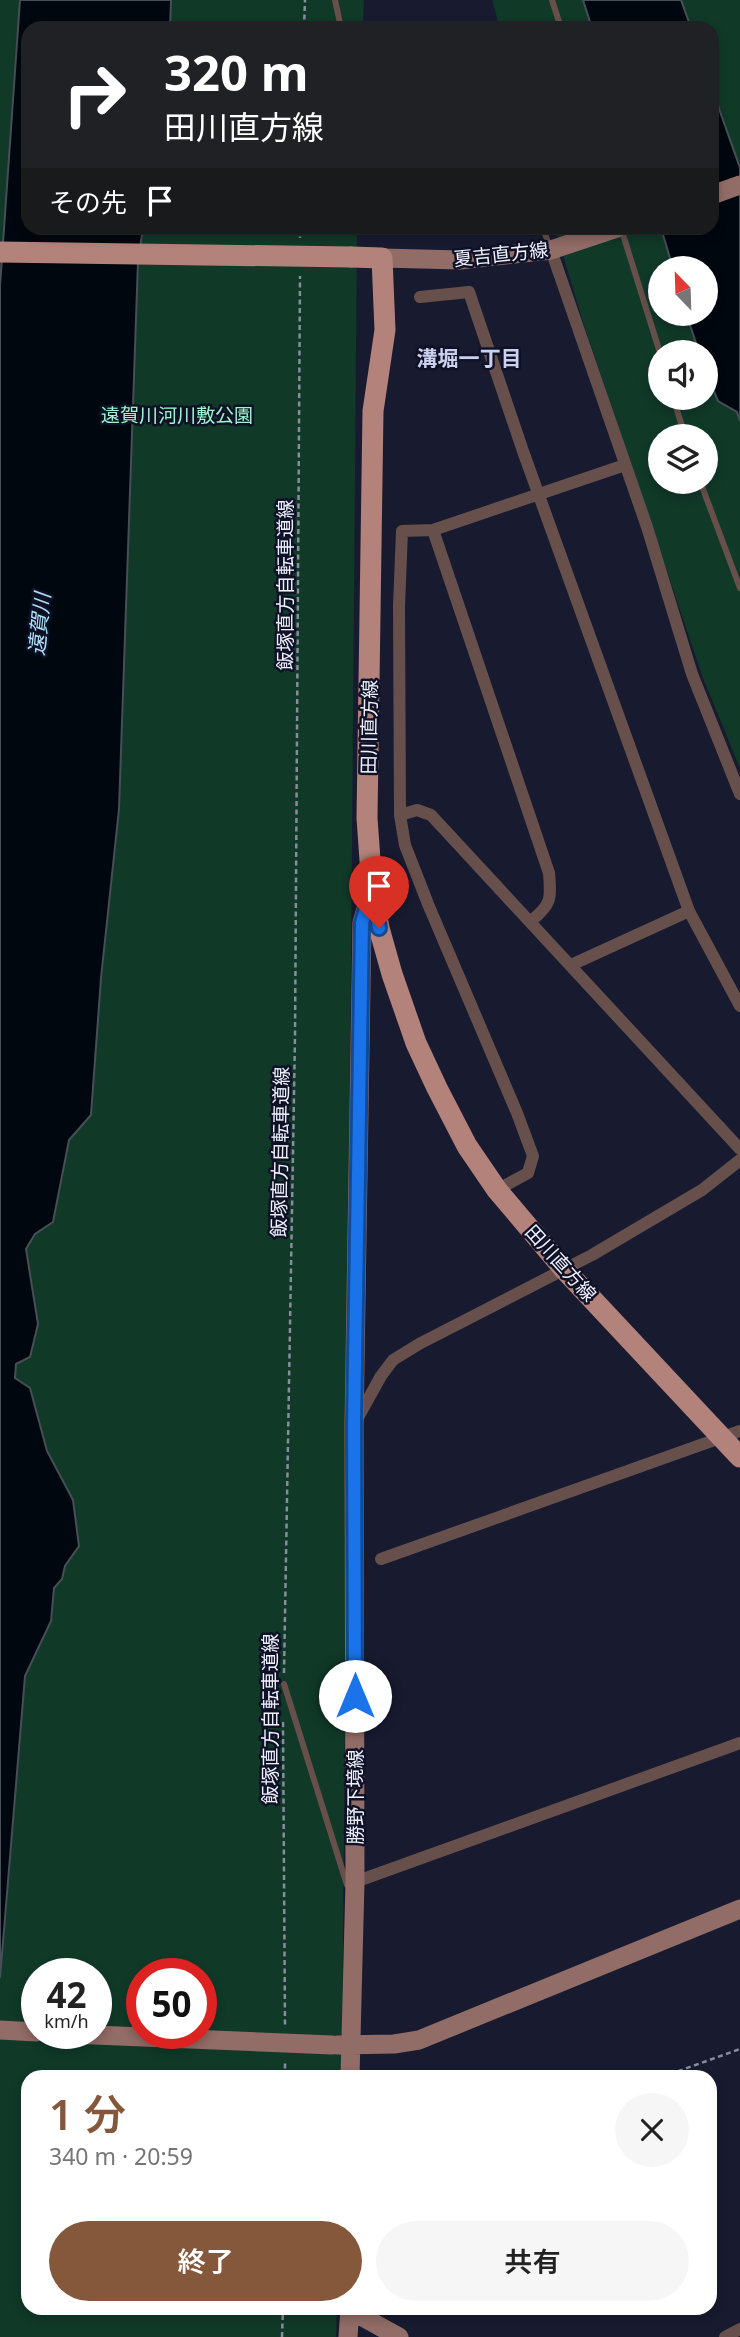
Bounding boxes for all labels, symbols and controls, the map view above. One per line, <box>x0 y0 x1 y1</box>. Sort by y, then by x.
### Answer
text: 320 m <box>164 39 309 105</box>
icon: right <box>49 49 140 140</box>
text: 田川直方線 <box>164 105 324 148</box>
icon: arrive <box>141 182 179 220</box>
text: その先 <box>49 184 127 220</box>
street label: 夏吉直方線 <box>452 236 550 272</box>
north arrow <box>648 256 718 326</box>
map controls <box>648 256 718 494</box>
button: sound <box>648 340 718 410</box>
district label: 溝堀一丁目 <box>417 344 522 372</box>
park label: 遠賀川河川敷公園 <box>101 402 253 428</box>
button: layers <box>648 424 718 494</box>
street label: 飯塚直方自転車道線 <box>272 499 298 671</box>
water label: 遠賀川 <box>22 589 56 657</box>
street label: 田川直方線 <box>355 679 383 775</box>
pin <box>349 856 409 928</box>
icon: arrive <box>360 867 398 905</box>
street label: 飯塚直方自転車道線 <box>266 1066 294 1238</box>
street label: 田川直方線 <box>520 1219 602 1307</box>
street label: 飯塚直方自転車道線 <box>257 1633 283 1805</box>
position arrow <box>318 1659 392 1733</box>
street label: 勝野下境線 <box>342 1749 368 1845</box>
speed limit sign: 50 <box>126 1958 217 2049</box>
text: 42 <box>46 1971 87 2018</box>
text: km/h <box>44 2009 89 2033</box>
text: 1 分 <box>49 2085 126 2142</box>
button: close <box>615 2093 689 2167</box>
text: 340 m · 20:59 <box>49 2140 193 2172</box>
button: 終了 <box>49 2221 362 2301</box>
button: 共有 <box>376 2221 689 2301</box>

